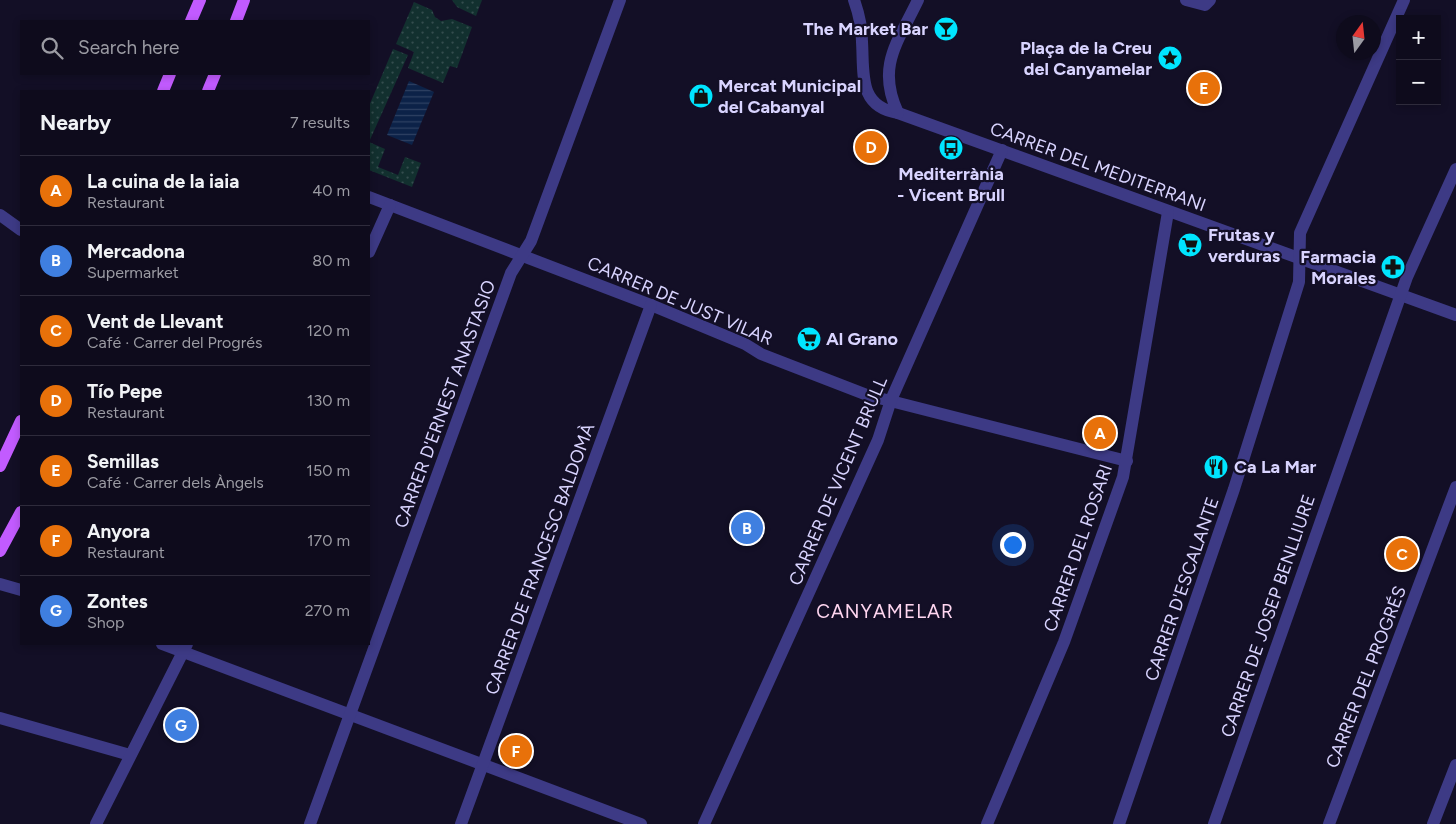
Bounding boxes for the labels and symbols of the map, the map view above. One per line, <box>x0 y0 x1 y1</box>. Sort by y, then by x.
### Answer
north arrow <box>1336 15 1381 60</box>
bar icon: The Market Bar <box>933 16 959 42</box>
place label: The Market Bar <box>803 18 928 40</box>
place label: Plaça de la Creu del Canyamelar <box>1020 37 1152 80</box>
place icon: Plaça de la Creu del Canyamelar <box>1157 45 1183 71</box>
pin: E <box>1188 69 1220 107</box>
place label: Mercat Municipal del Cabanyal <box>718 75 861 118</box>
shop icon: Mercat Municipal del Cabanyal <box>688 83 714 109</box>
street label: CARRER DEL MEDITERRANI <box>987 118 1209 216</box>
pin: D <box>855 128 887 166</box>
bus stop icon: Mediterrània - Vicent Brull <box>938 135 964 161</box>
place label: Mediterrània - Vicent Brull <box>897 163 1005 206</box>
place label: Frutas y verduras <box>1208 224 1281 267</box>
supermarket icon: Frutas y verduras <box>1177 232 1203 258</box>
place label: Farmacia Morales <box>1300 246 1377 289</box>
street label: CARRER DE JUST VILAR <box>584 252 776 350</box>
pharmacy icon: Farmacia Morales <box>1380 254 1406 280</box>
street label: CARRER D'ERNEST ANASTASIO <box>390 277 500 531</box>
supermarket icon: Al Grano <box>796 326 822 352</box>
place label: Al Grano <box>826 328 898 350</box>
street label: CARRER DE VICENT BRULL <box>784 373 892 589</box>
pin: A <box>1084 414 1116 452</box>
street label: CARRER DE FRANCESC BALDOMÀ <box>481 420 599 698</box>
restaurant icon: Ca La Mar <box>1203 454 1229 480</box>
place label: Ca La Mar <box>1234 456 1316 478</box>
street label: CARRER DEL ROSARI <box>1039 461 1117 635</box>
street label: CARRER DE JOSEP BENLLIURE <box>1216 492 1320 740</box>
street label: CARRER D'ESCALANTE <box>1140 494 1224 684</box>
pin: B <box>731 509 763 547</box>
your location <box>1000 532 1026 558</box>
pin: C <box>1386 535 1418 573</box>
street label: CARRER DEL PROGRÉS <box>1321 583 1411 771</box>
district label: CANYAMELAR <box>816 600 954 623</box>
pin: G <box>165 706 197 744</box>
pin: F <box>500 732 532 770</box>

